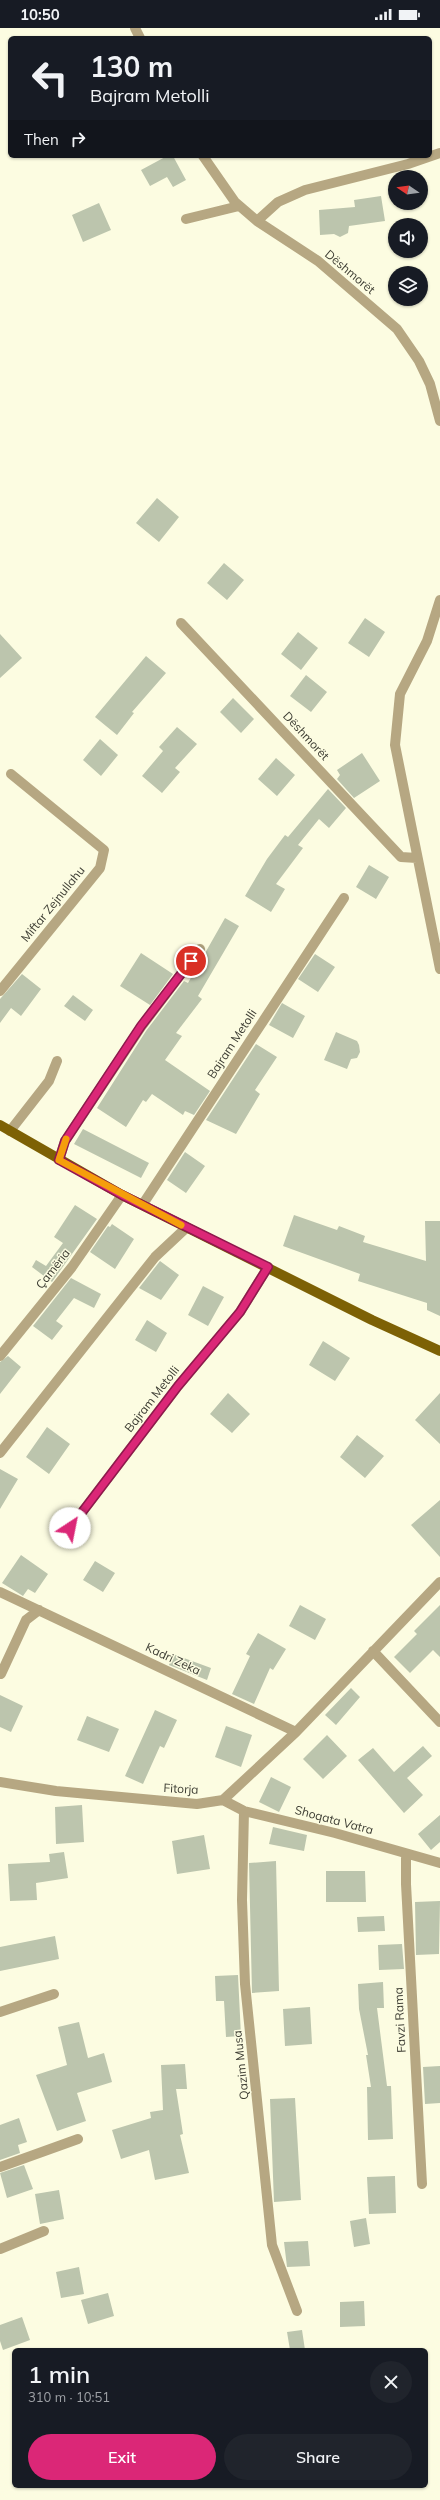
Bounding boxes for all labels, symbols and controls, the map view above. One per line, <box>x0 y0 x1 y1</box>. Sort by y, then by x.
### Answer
text: 10:50 <box>20 5 60 24</box>
text: 130 m <box>90 49 173 84</box>
icon: left <box>24 52 76 104</box>
text: Bajram Metolli <box>90 84 210 107</box>
icon: right <box>67 128 89 150</box>
text: Then <box>24 130 59 149</box>
north arrow <box>388 170 428 210</box>
map controls <box>388 170 428 306</box>
button: sound <box>388 218 428 258</box>
street label: Dëshmorët <box>322 246 378 297</box>
button: layers <box>388 266 428 306</box>
street label: Dëshmorët <box>280 708 333 763</box>
street label: Miftar Zejnullahu <box>18 863 88 945</box>
pin <box>174 944 208 978</box>
icon: arrive <box>180 950 202 972</box>
street label: Bajram Metolli <box>204 1006 260 1081</box>
street label: Çamëria <box>32 1246 73 1292</box>
street label: Bajram Metolli <box>121 1363 182 1435</box>
position arrow <box>49 1507 91 1549</box>
street label: Kadri Zeka <box>143 1639 203 1678</box>
street label: Fitorja <box>163 1780 199 1797</box>
street label: Shoqata Vatra <box>293 1802 375 1837</box>
street label: Favzi Rama <box>390 1987 409 2053</box>
street label: Qazim Musa <box>229 2030 252 2100</box>
text: 1 min <box>28 2359 90 2389</box>
button: close <box>370 2361 412 2403</box>
text: 310 m · 10:51 <box>28 2389 110 2405</box>
button: Exit <box>28 2434 216 2480</box>
button: Share <box>224 2434 412 2480</box>

